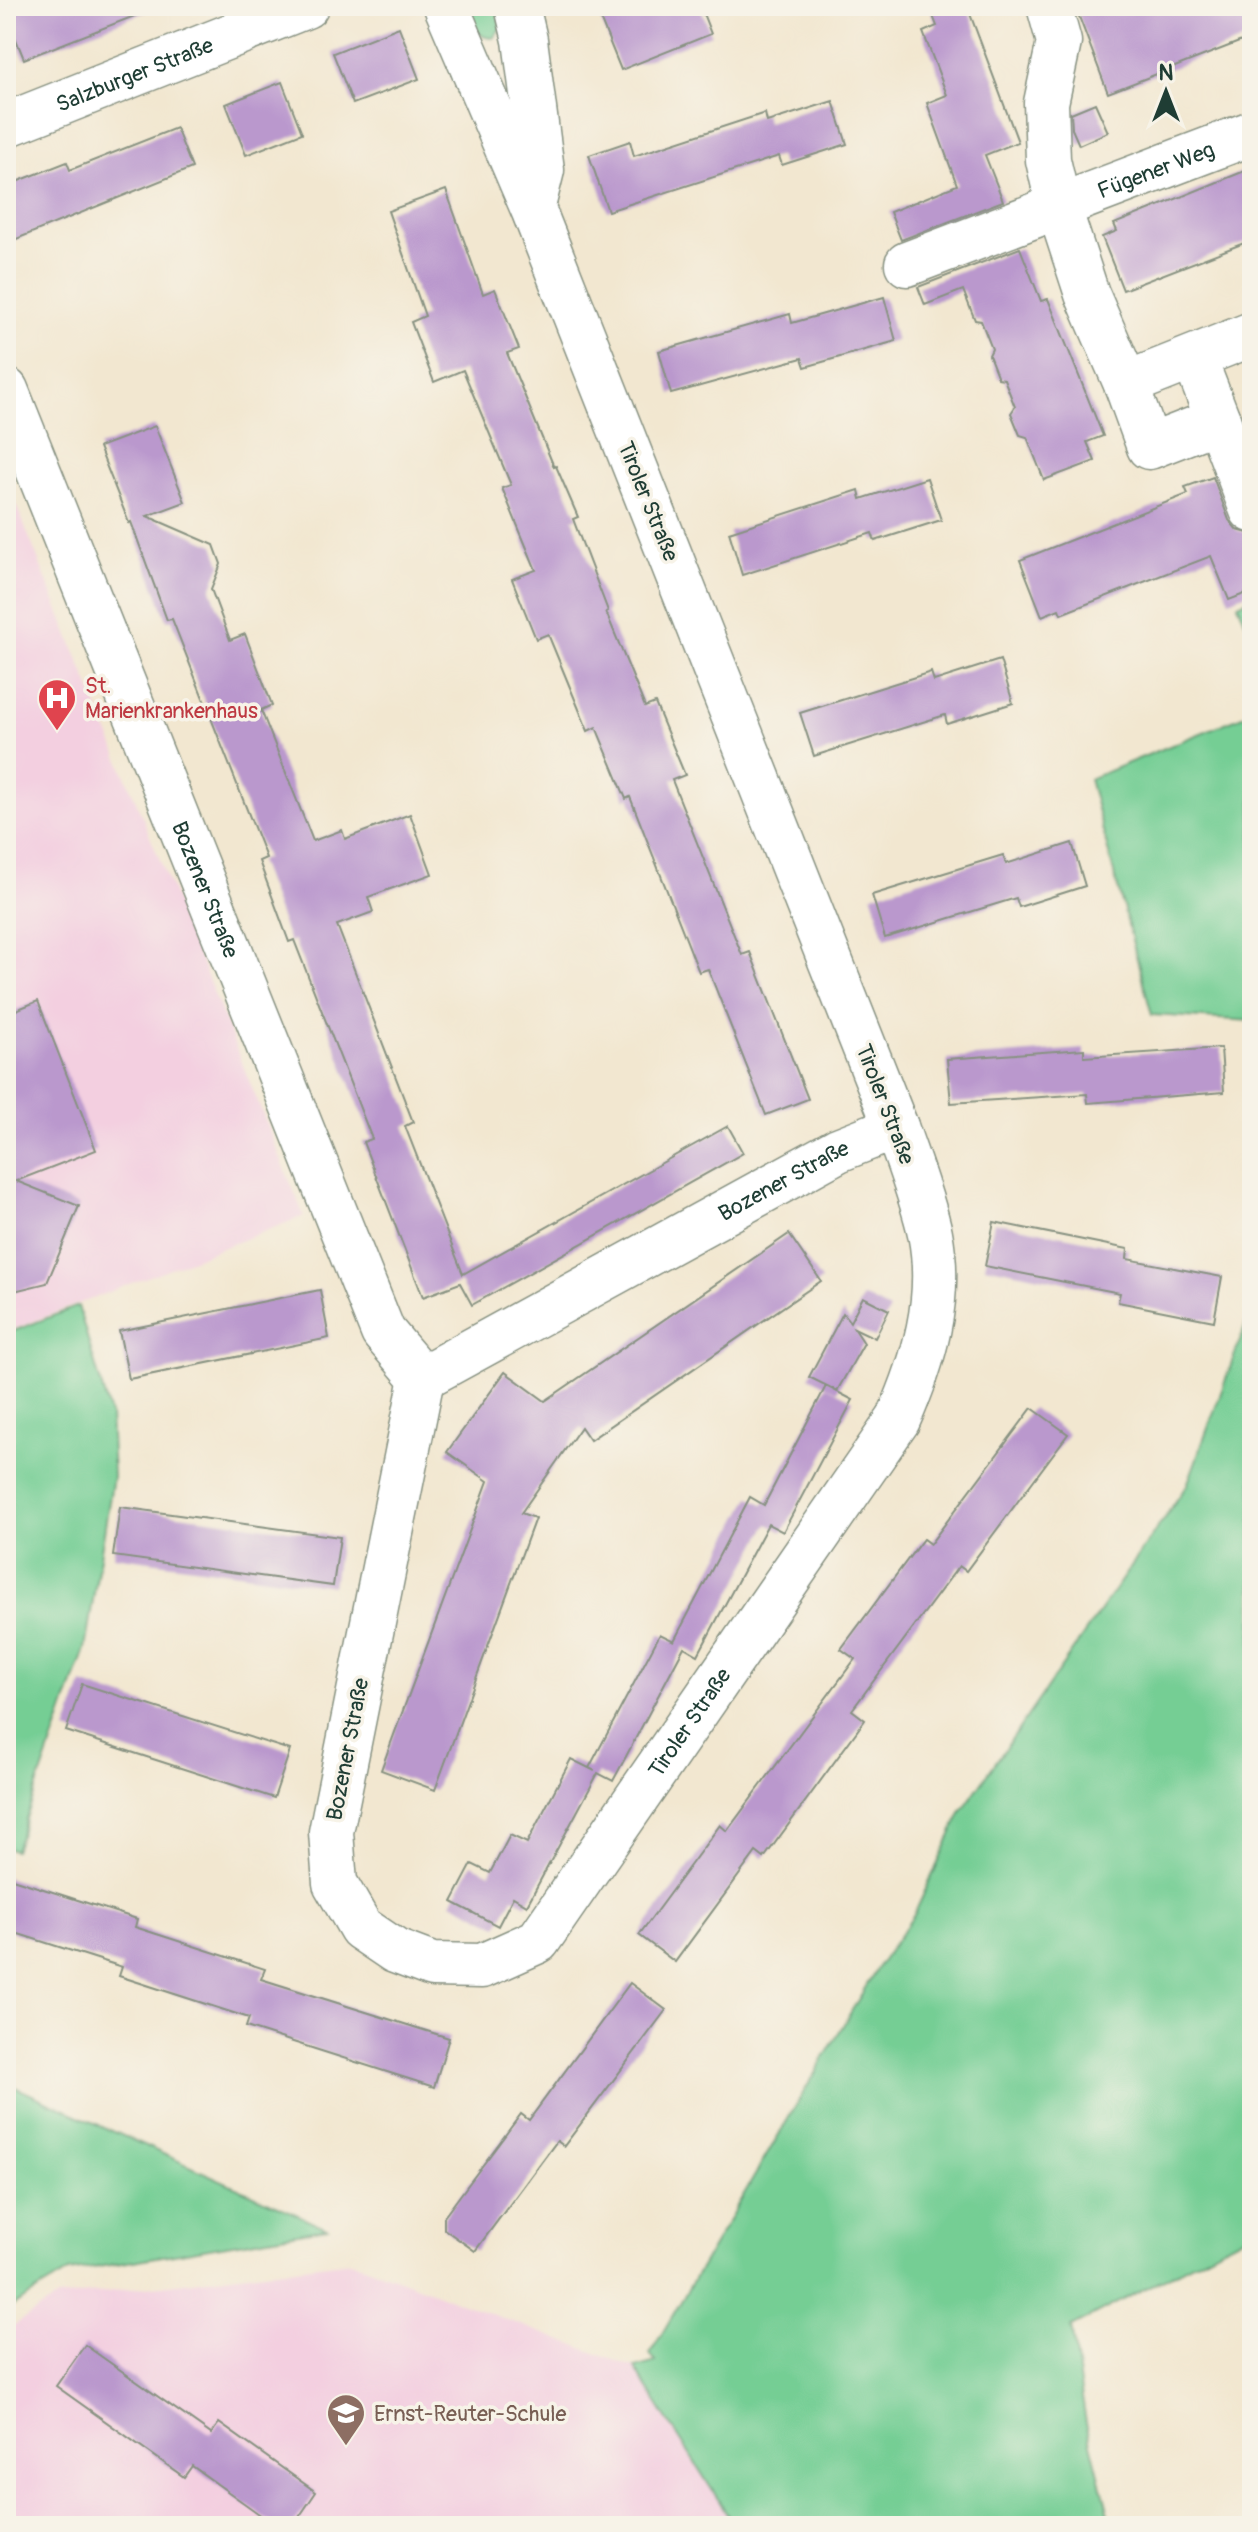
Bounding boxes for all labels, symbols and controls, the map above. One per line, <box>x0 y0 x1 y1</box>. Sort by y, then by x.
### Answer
street label: Salzburger Straße <box>52 31 217 119</box>
north arrow <box>1126 52 1206 132</box>
text: N <box>1159 59 1174 87</box>
street label: Fügener Weg <box>1094 136 1218 205</box>
street label: Tiroler Straße <box>611 437 685 565</box>
place label: St. Marienkrankenhaus <box>85 672 258 725</box>
hospital icon: St. Marienkrankenhaus <box>36 677 78 732</box>
street label: Bozener Straße <box>165 817 245 962</box>
street label: Tiroler Straße <box>849 1040 921 1169</box>
street label: Bozener Straße <box>714 1134 853 1228</box>
street label: Tiroler Straße <box>642 1663 738 1783</box>
street label: Bozener Straße <box>320 1675 376 1823</box>
school or university icon: Ernst-Reuter-Schule <box>325 2392 367 2447</box>
place label: Ernst-Reuter-Schule <box>374 2400 567 2428</box>

